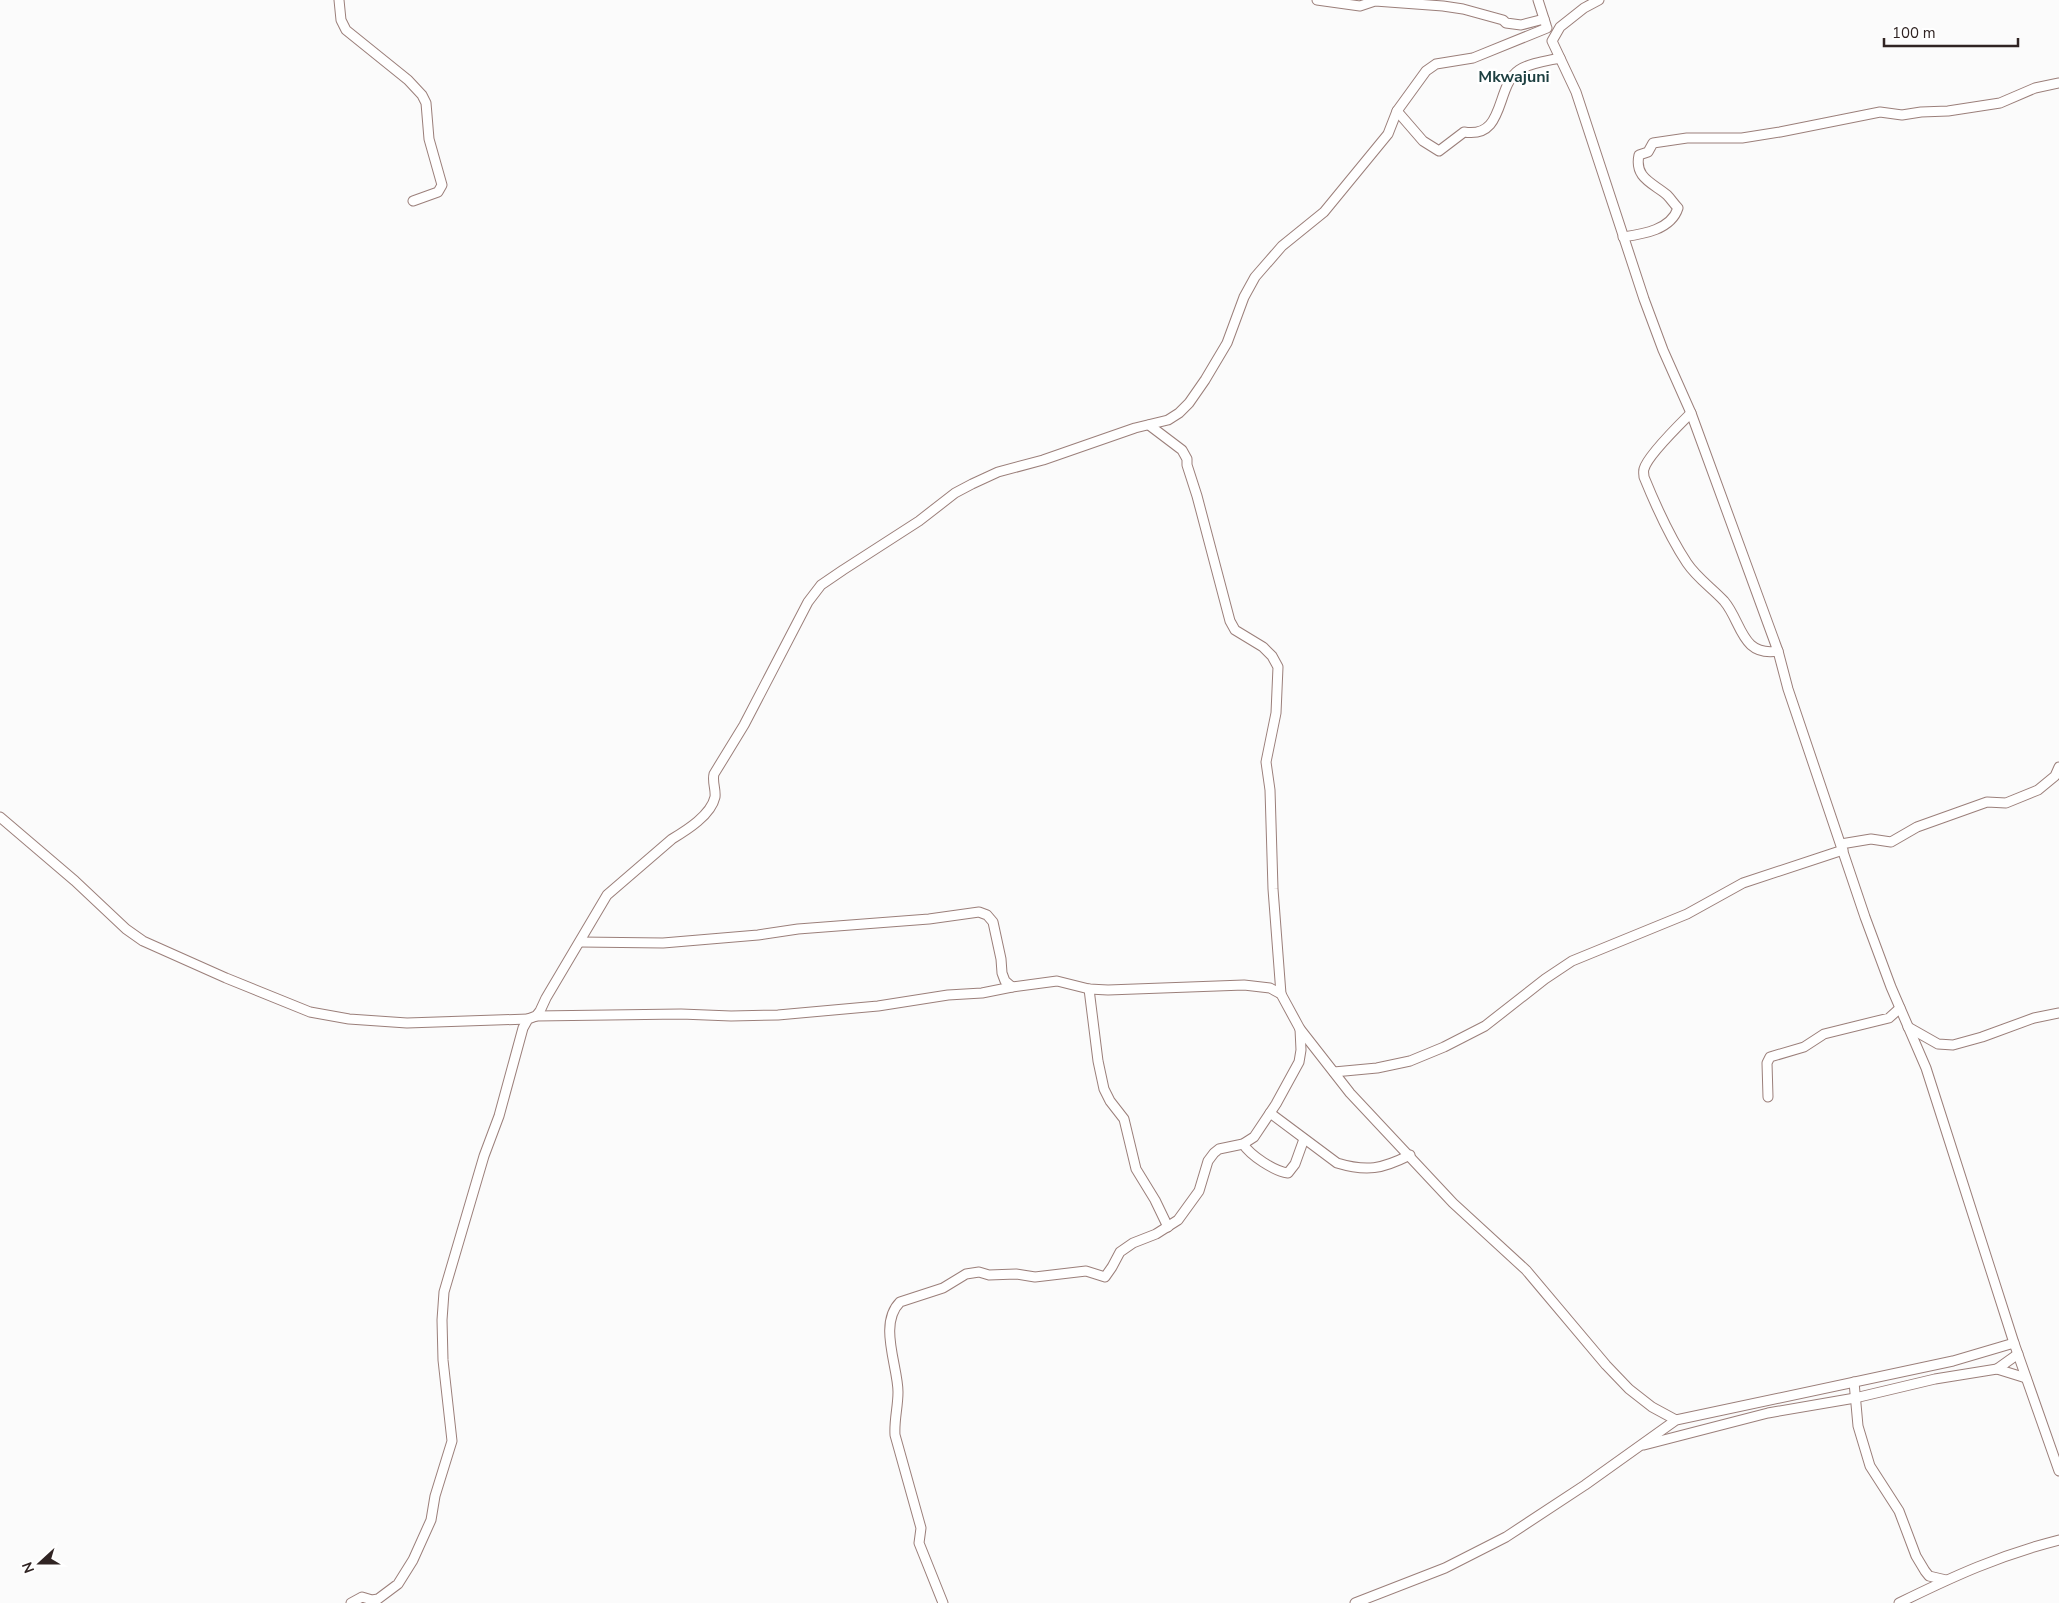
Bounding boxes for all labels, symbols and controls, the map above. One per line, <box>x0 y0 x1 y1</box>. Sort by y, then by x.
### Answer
scale bar <box>1884 15 2018 47</box>
text: 100 m <box>1892 23 1936 43</box>
district label: Mkwajuni <box>1478 66 1550 88</box>
north arrow <box>15 1538 65 1588</box>
text: N <box>18 1559 39 1576</box>

